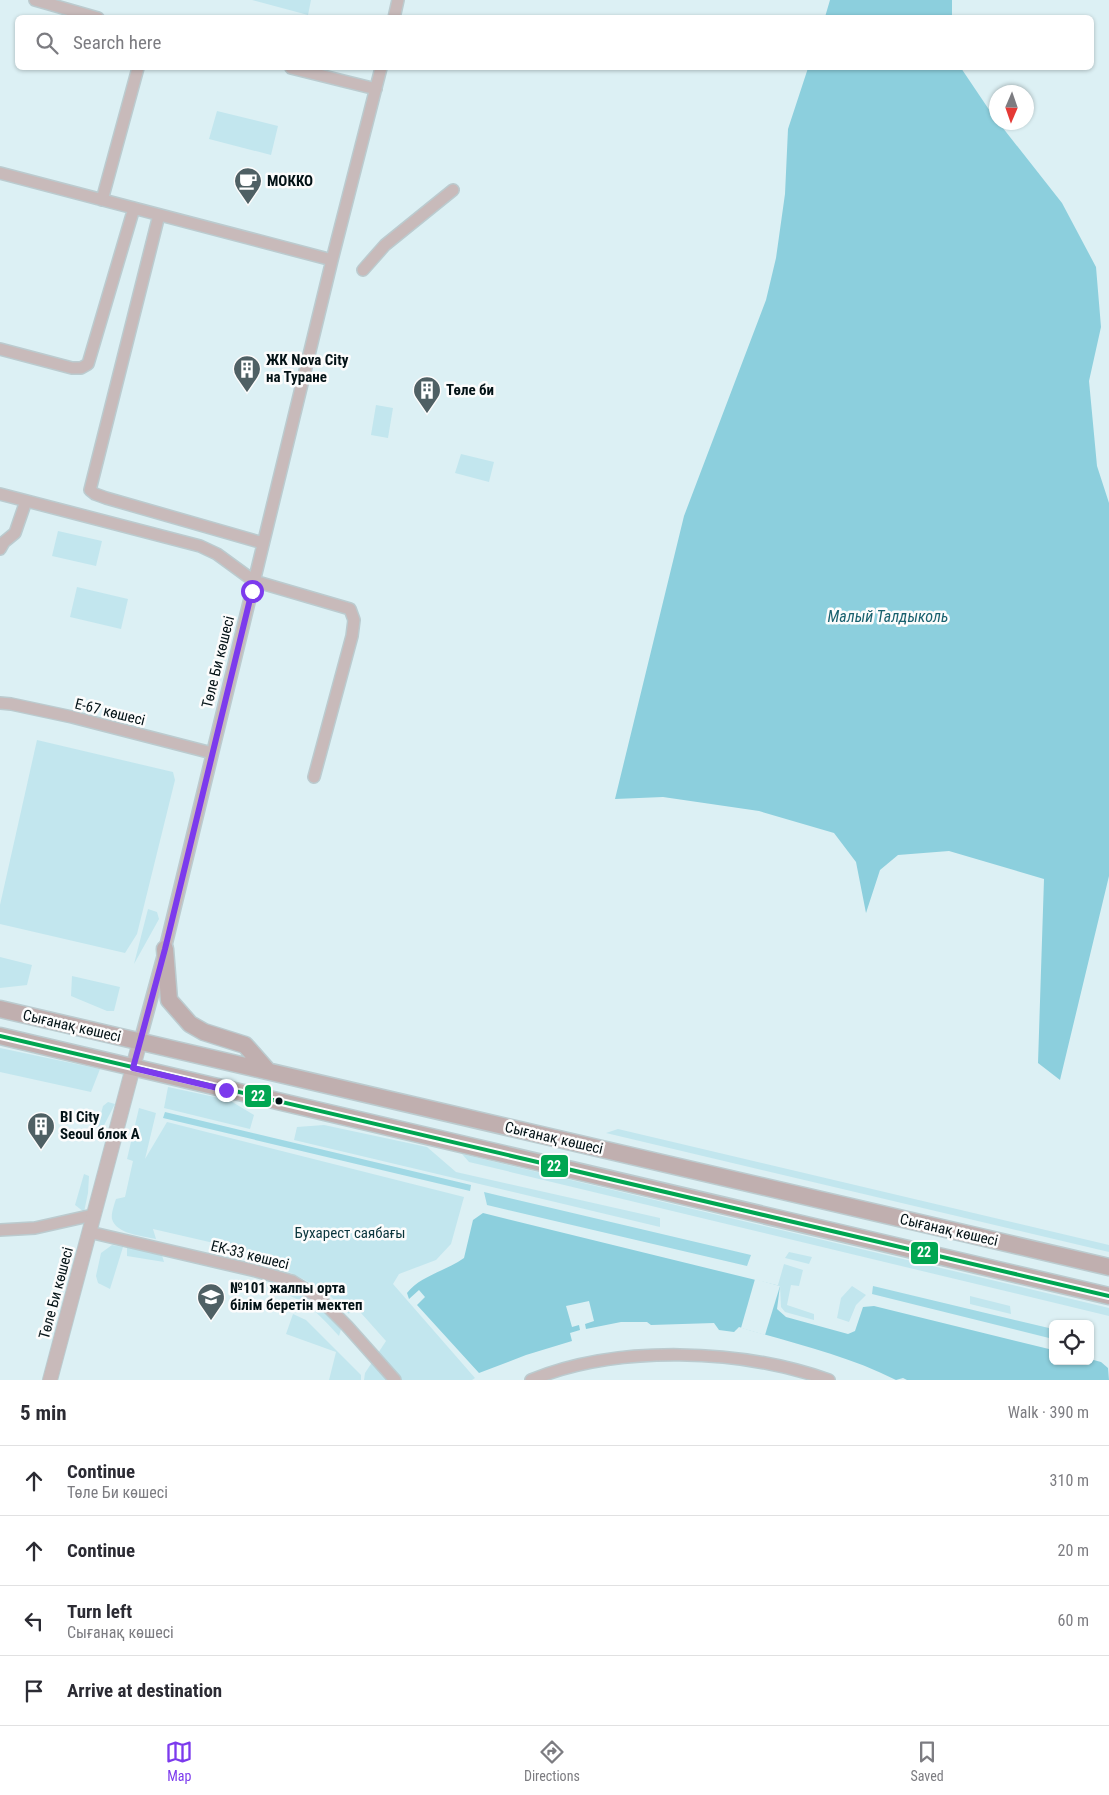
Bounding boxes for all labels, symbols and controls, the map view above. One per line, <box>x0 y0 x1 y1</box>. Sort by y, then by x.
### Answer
search box <box>15 15 1094 70</box>
icon: search <box>33 29 61 57</box>
text: Search here <box>73 31 161 54</box>
north arrow <box>989 85 1034 130</box>
cafe icon: МОККО <box>233 166 263 205</box>
place label: МОККО <box>267 172 313 190</box>
place label: ЖК Nova City на Туране <box>266 351 349 386</box>
building icon: ЖК Nova City на Туране <box>232 354 262 393</box>
building icon: Төле би <box>412 375 442 414</box>
place label: Төле би <box>446 381 494 399</box>
route start <box>241 580 264 603</box>
water label: Малый Талдыколь <box>828 607 948 626</box>
street label: Төле Би көшесі <box>198 614 238 710</box>
street label: Е-67 көшесі <box>73 695 147 729</box>
street label: Сығанақ көшесі <box>21 1006 123 1046</box>
route end <box>215 1079 238 1102</box>
line badge: 22 <box>244 1084 272 1108</box>
text: 22 <box>251 1088 265 1104</box>
unlabelled marker <box>274 1096 284 1106</box>
place label: BI City Seoul блок A <box>60 1108 140 1143</box>
building icon: BI City Seoul блок A <box>26 1111 56 1150</box>
street label: Сығанақ көшесі <box>503 1118 605 1158</box>
line badge: 22 <box>540 1154 569 1178</box>
text: 22 <box>547 1158 561 1174</box>
street label: Сығанақ көшесі <box>898 1210 1000 1250</box>
park label: Бухарест саябағы <box>294 1224 406 1242</box>
street label: ЕК-33 көшесі <box>209 1237 291 1273</box>
line badge: 22 <box>910 1241 939 1265</box>
text: 22 <box>917 1244 931 1260</box>
street label: Төле Би көшесі <box>35 1245 77 1341</box>
place label: №101 жалпы орта білім беретін мектеп <box>230 1279 362 1314</box>
school or university icon: №101 жалпы орта білім беретін мектеп <box>196 1282 226 1321</box>
map controls <box>1049 1320 1094 1365</box>
button: locate <box>1049 1320 1094 1365</box>
text: 5 min <box>20 1401 67 1425</box>
text: Walk · 390 m <box>1008 1403 1089 1422</box>
text: Continue <box>67 1460 135 1483</box>
icon: ahead <box>20 1467 48 1495</box>
text: 310 m <box>1050 1471 1089 1490</box>
text: Төле Би көшесі <box>67 1483 168 1502</box>
icon: ahead <box>20 1537 48 1565</box>
text: Continue <box>67 1539 135 1562</box>
text: 20 m <box>1057 1541 1089 1560</box>
text: Turn left <box>67 1600 132 1623</box>
icon: left <box>20 1607 48 1635</box>
text: 60 m <box>1057 1611 1089 1630</box>
text: Сығанақ көшесі <box>67 1623 174 1642</box>
icon: arrive <box>20 1677 48 1705</box>
text: Arrive at destination <box>67 1679 222 1702</box>
tab: Map <box>165 1738 193 1784</box>
tab: Directions <box>524 1738 580 1784</box>
tab: Saved <box>910 1738 944 1784</box>

